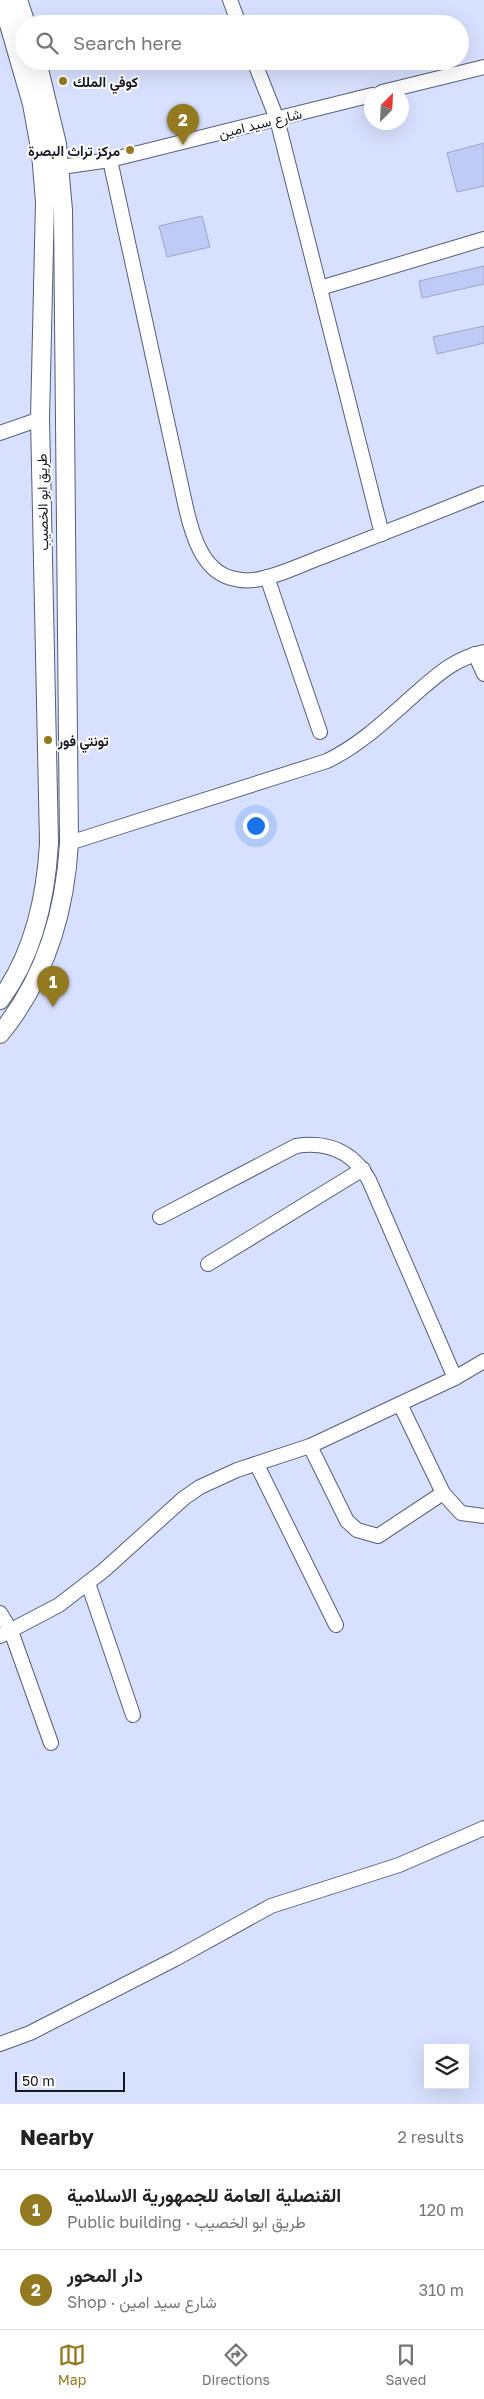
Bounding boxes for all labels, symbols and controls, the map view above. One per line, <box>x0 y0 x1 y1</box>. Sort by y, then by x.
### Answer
search box <box>15 15 469 70</box>
icon: search <box>33 29 61 57</box>
text: Search here <box>73 31 182 54</box>
place label: كوفي الملك <box>73 73 138 94</box>
marker: كوفي الملك <box>57 75 69 87</box>
north arrow <box>364 85 409 130</box>
pin: 2 <box>167 104 199 145</box>
street label: شارع سيد امين <box>217 104 304 144</box>
place label: مركز تراث البصرة <box>28 142 120 160</box>
marker: مركز تراث البصرة <box>124 144 136 156</box>
street label: طريق ابو الخصيب <box>33 453 52 551</box>
place label: تونتي فور <box>57 732 109 753</box>
marker: تونتي فور <box>42 734 54 746</box>
your location <box>243 813 269 839</box>
pin: 1 <box>37 966 69 1007</box>
map controls <box>424 2044 469 2089</box>
button: layers <box>424 2044 469 2089</box>
scale bar <box>15 2069 125 2092</box>
text: 50 m <box>22 2072 55 2089</box>
text: Nearby <box>20 2124 94 2150</box>
text: 2 results <box>398 2127 464 2147</box>
text: القنصلية العامة للجمهورية الاسلامية <box>67 2183 341 2206</box>
text: 1 <box>32 2200 40 2220</box>
text: 120 m <box>419 2200 464 2220</box>
text: Public building · طريق ابو الخصيب <box>67 2212 306 2232</box>
text: دار المحور <box>67 2263 143 2286</box>
text: 2 <box>31 2280 41 2300</box>
text: 310 m <box>419 2280 464 2300</box>
text: Shop · شارع سيد امين <box>67 2292 217 2312</box>
tab: Map <box>58 2341 86 2388</box>
tab: Directions <box>202 2341 270 2388</box>
tab: Saved <box>385 2341 426 2388</box>

